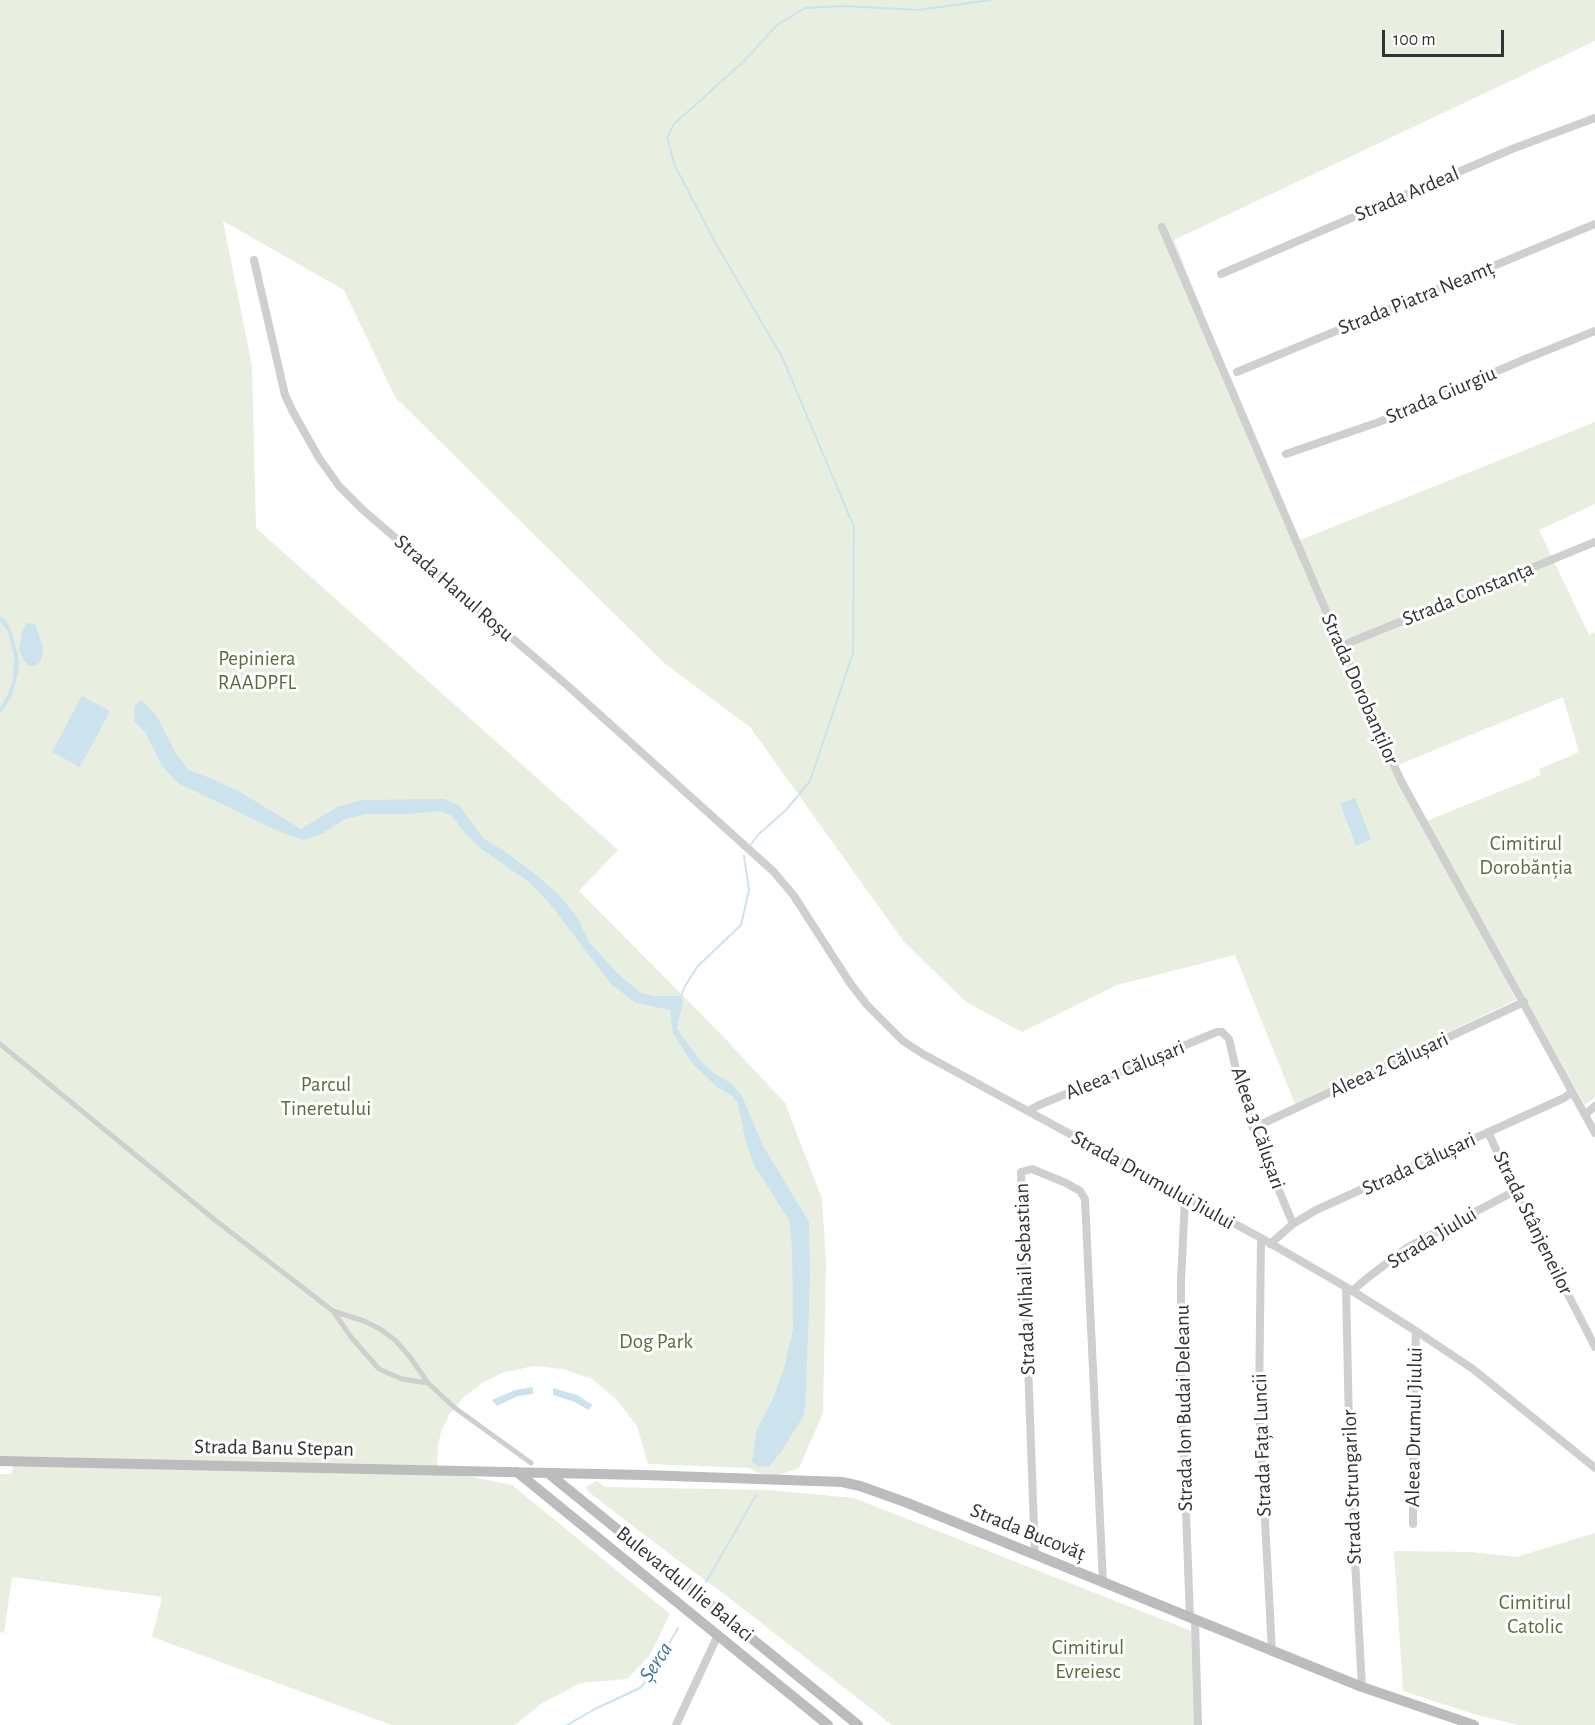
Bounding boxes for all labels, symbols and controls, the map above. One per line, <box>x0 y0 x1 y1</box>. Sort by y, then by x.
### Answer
scale bar <box>1385 18 1506 56</box>
text: 100 m <box>1393 31 1436 49</box>
street label: Strada Ardeal <box>1351 161 1463 227</box>
street label: Strada Piatra Neamț <box>1334 255 1498 341</box>
street label: Strada Giurgiu <box>1382 360 1500 430</box>
street label: Strada Hanul Roșu <box>389 529 519 647</box>
street label: Strada Constanța <box>1399 556 1537 632</box>
street label: Strada Dorobanților <box>1315 610 1405 768</box>
park label: Pepiniera RAADPFL <box>218 646 296 696</box>
park label: Cimitirul Dorobănția <box>1479 831 1573 881</box>
street label: Aleea 2 Călușari <box>1325 1026 1453 1104</box>
street label: Aleea 1 Călușari <box>1062 1035 1188 1105</box>
street label: Aleea 3 Călușari <box>1225 1064 1291 1192</box>
park label: Parcul Tineretului <box>281 1072 371 1122</box>
street label: Strada Drumului Jiului <box>1067 1125 1239 1235</box>
street label: Strada Călușari <box>1358 1127 1480 1201</box>
street label: Strada Stânjeneilor <box>1487 1147 1579 1299</box>
street label: Strada Mihail Sebastian <box>1009 1182 1041 1376</box>
street label: Strada Jiului <box>1383 1201 1481 1275</box>
street label: Strada Ion Budai Deleanu <box>1170 1304 1198 1512</box>
park label: Dog Park <box>619 1329 693 1355</box>
street label: Aleea Drumul Jiului <box>1400 1347 1428 1507</box>
street label: Strada Fața Luncii <box>1247 1373 1277 1517</box>
street label: Strada Strungarilor <box>1337 1409 1367 1565</box>
street label: Strada Banu Stepan <box>194 1434 354 1462</box>
street label: Strada Bucovăț <box>967 1497 1089 1567</box>
street label: Bulevardul Ilie Balaci <box>611 1521 759 1647</box>
park label: Cimitirul Catolic <box>1499 1590 1571 1640</box>
park label: Cimitirul Evreiesc <box>1052 1635 1124 1685</box>
water label: Șerca <box>634 1637 678 1687</box>

